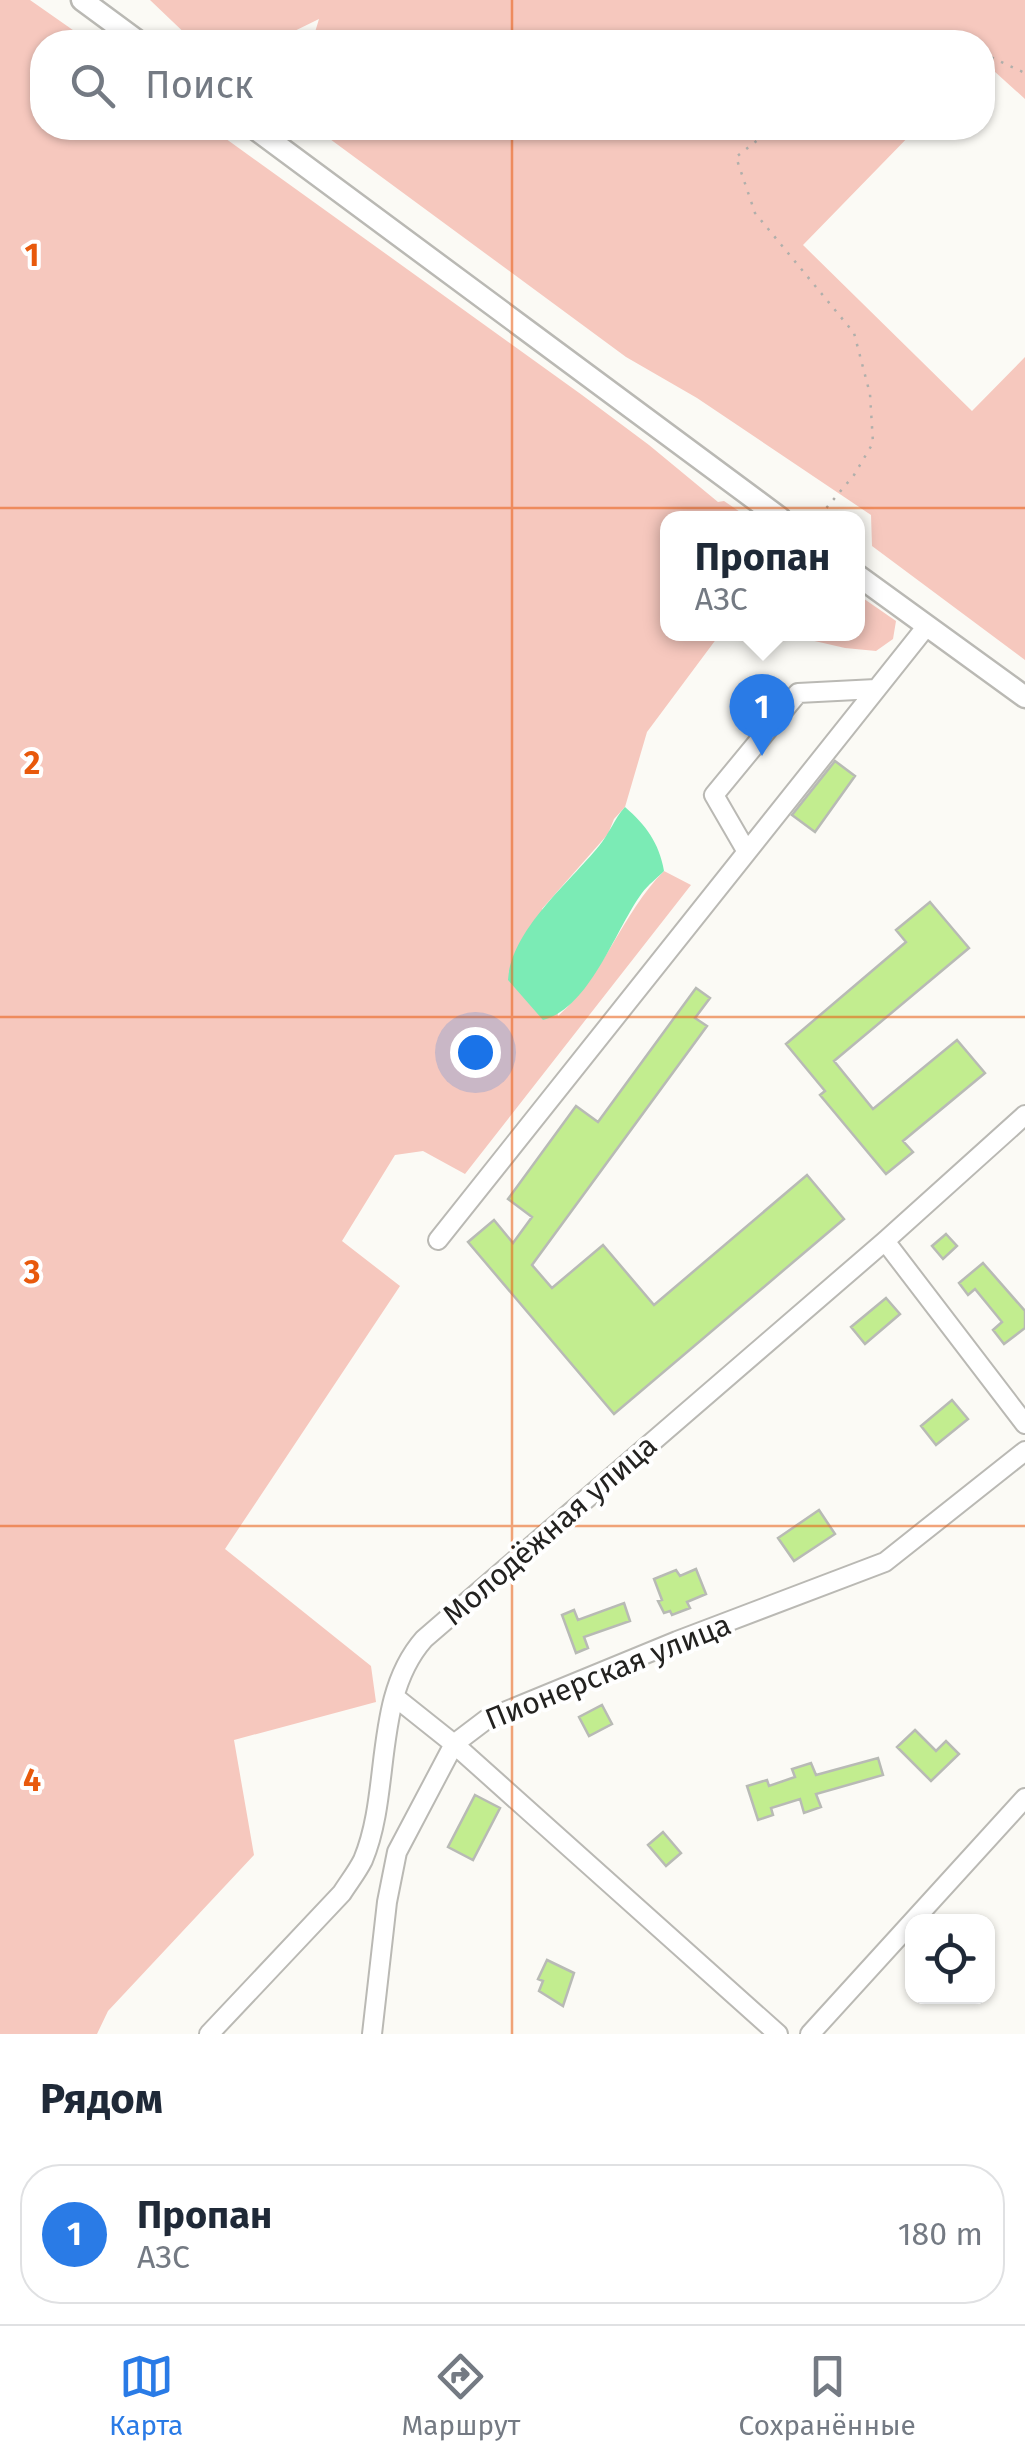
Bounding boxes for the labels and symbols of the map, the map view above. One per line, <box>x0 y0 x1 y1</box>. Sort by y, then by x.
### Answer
text: 1 <box>25 236 39 274</box>
pin: 1 <box>730 674 794 756</box>
text: 2 <box>24 744 40 782</box>
your location <box>450 1027 501 1078</box>
text: 3 <box>23 1253 40 1291</box>
street label: Молодёжная улица <box>436 1427 664 1633</box>
street label: Пионерская улица <box>480 1606 736 1738</box>
text: 4 <box>23 1761 41 1799</box>

